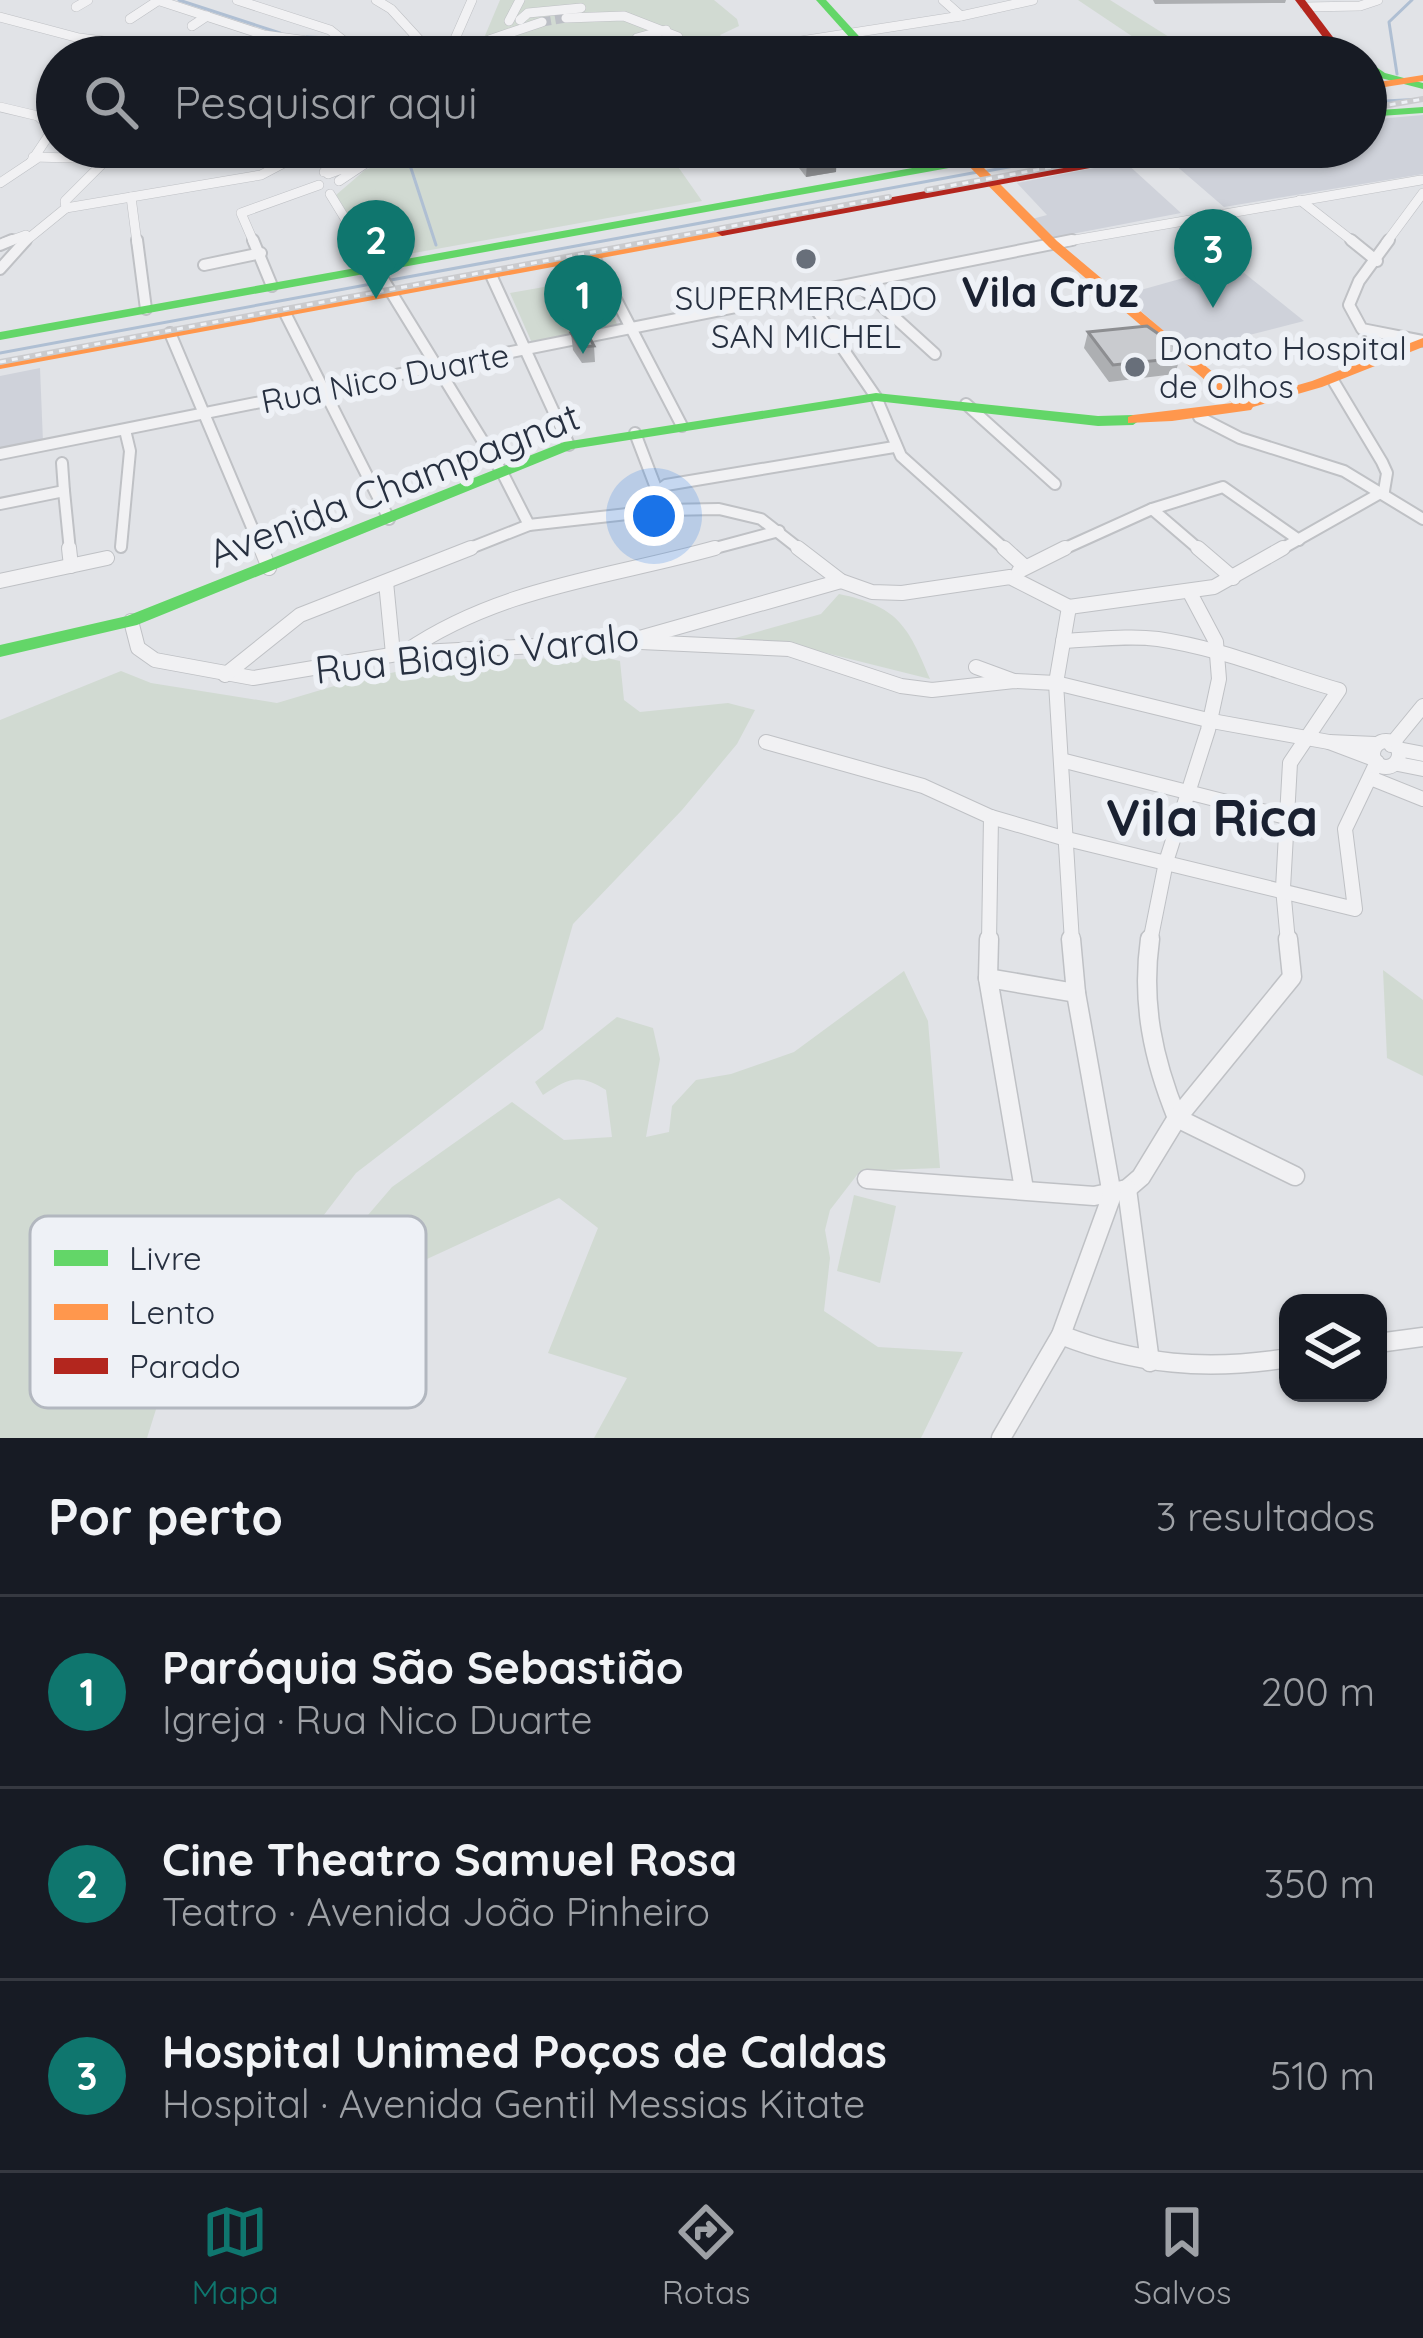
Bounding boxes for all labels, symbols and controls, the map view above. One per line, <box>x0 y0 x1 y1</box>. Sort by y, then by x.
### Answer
search box <box>36 36 1387 168</box>
icon: search <box>78 69 144 135</box>
text: Pesquisar aqui <box>174 74 478 130</box>
pin: 2 <box>337 200 415 299</box>
pin: 3 <box>1174 209 1252 308</box>
marker: SUPERMERCADO SAN MICHEL <box>793 246 819 272</box>
pin: 1 <box>544 255 622 354</box>
district label: Vila Cruz <box>961 265 1139 318</box>
place label: SUPERMERCADO SAN MICHEL <box>675 277 937 356</box>
place label: Donato Hospital de Olhos <box>1159 327 1407 406</box>
street label: Rua Nico Duarte <box>258 333 512 422</box>
marker: Donato Hospital de Olhos <box>1122 354 1148 380</box>
street label: Avenida Champagnat <box>201 391 586 578</box>
your location <box>624 486 684 546</box>
street label: Rua Biagio Varalo <box>312 611 642 694</box>
district label: Vila Rica <box>1106 785 1318 849</box>
legend <box>30 1216 426 1408</box>
text: Livre <box>129 1237 202 1278</box>
text: Lento <box>129 1291 215 1332</box>
map controls <box>1279 1294 1387 1402</box>
button: layers <box>1279 1294 1387 1402</box>
text: Parado <box>129 1345 241 1386</box>
text: Por perto <box>48 1484 283 1548</box>
text: 3 resultados <box>1156 1492 1375 1541</box>
text: Paróquia São Sebastião <box>162 1639 684 1695</box>
text: 1 <box>79 1667 95 1716</box>
text: 200 m <box>1261 1667 1375 1716</box>
text: Igreja · Rua Nico Duarte <box>162 1695 593 1744</box>
text: Cine Theatro Samuel Rosa <box>162 1831 737 1887</box>
text: 2 <box>76 1859 98 1908</box>
text: 350 m <box>1264 1859 1375 1908</box>
text: Teatro · Avenida João Pinheiro <box>162 1887 710 1936</box>
text: Hospital Unimed Poços de Caldas <box>162 2023 887 2079</box>
text: 3 <box>77 2051 97 2100</box>
text: 510 m <box>1270 2051 1375 2100</box>
text: Hospital · Avenida Gentil Messias Kitate <box>162 2079 865 2128</box>
tab: Mapa <box>192 2199 279 2312</box>
tab: Rotas <box>662 2199 750 2312</box>
tab: Salvos <box>1133 2199 1231 2312</box>

